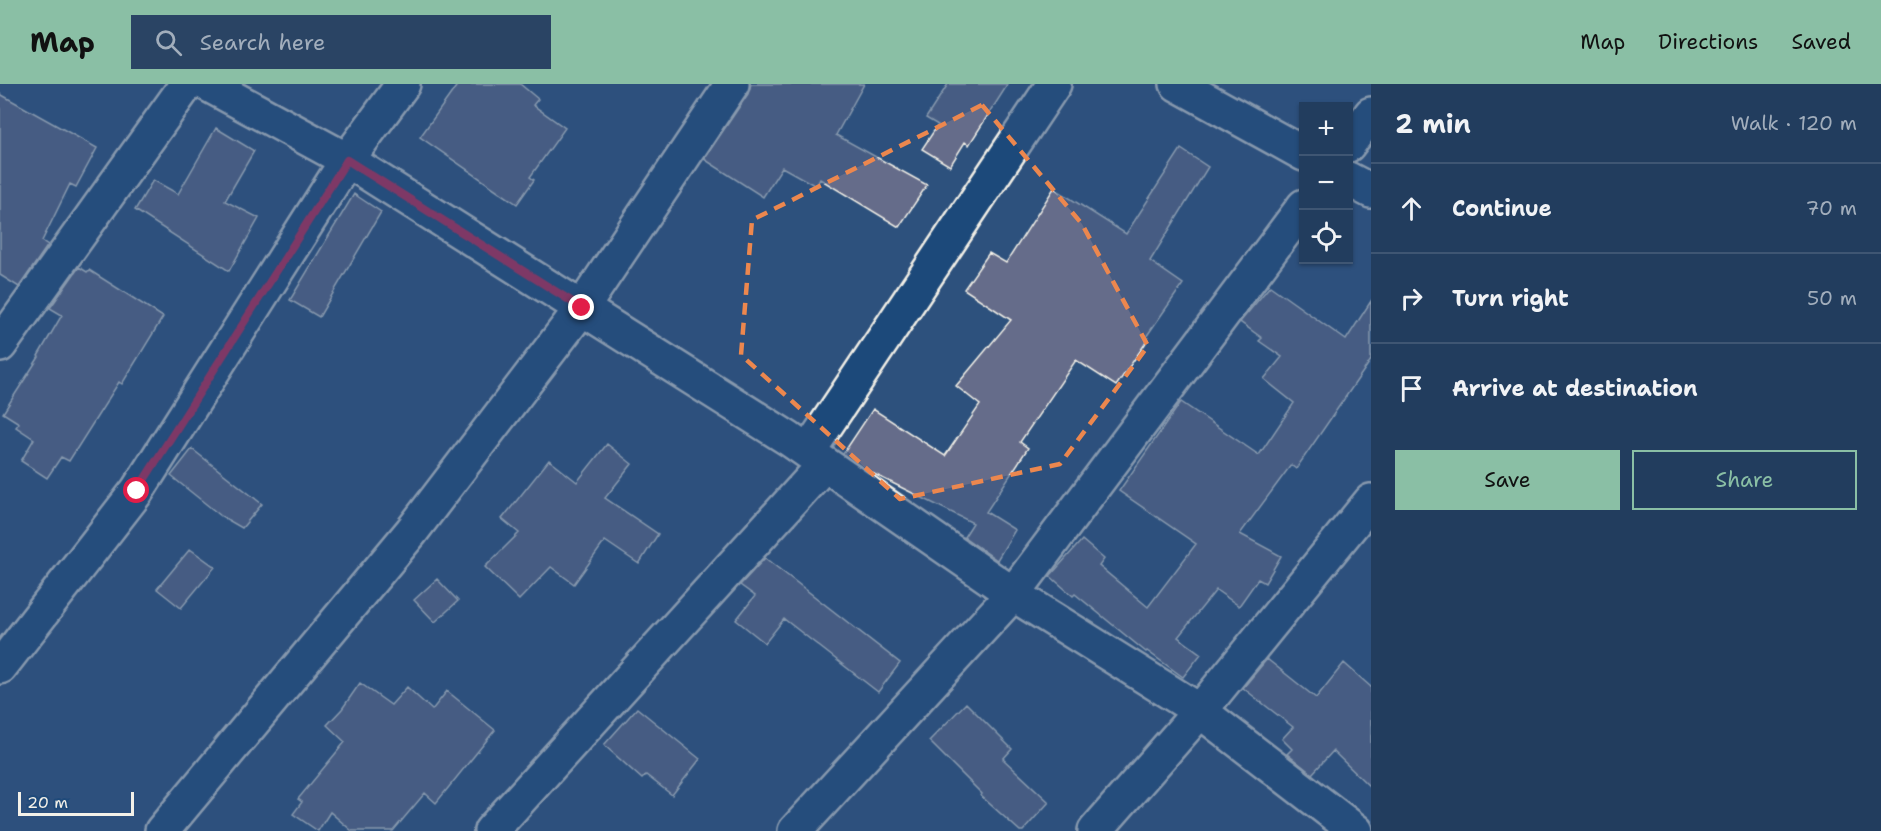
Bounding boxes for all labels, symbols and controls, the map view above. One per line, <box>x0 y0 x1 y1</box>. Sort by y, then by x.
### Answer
search box <box>131 15 551 69</box>
text: Map <box>30 23 95 61</box>
icon: search <box>152 26 185 59</box>
text: Search here <box>200 28 325 57</box>
text: Map <box>1580 28 1625 56</box>
text: Directions <box>1658 28 1758 56</box>
text: Saved <box>1791 28 1851 56</box>
map controls <box>1299 102 1353 264</box>
button: + <box>1299 102 1353 156</box>
text: 2 min <box>1395 106 1471 141</box>
text: Walk · 120 m <box>1731 110 1857 136</box>
button: − <box>1299 156 1353 210</box>
icon: ahead <box>1395 192 1428 225</box>
text: Continue <box>1452 194 1552 223</box>
text: 70 m <box>1805 195 1857 221</box>
button: locate <box>1299 210 1353 264</box>
icon: right <box>1395 282 1428 315</box>
text: Turn right <box>1452 284 1569 313</box>
text: 50 m <box>1807 285 1857 311</box>
route end <box>568 294 594 320</box>
icon: arrive <box>1395 372 1428 405</box>
text: Arrive at destination <box>1452 374 1698 403</box>
button: Save <box>1395 450 1620 510</box>
button: Share <box>1632 450 1857 510</box>
route start <box>123 477 149 503</box>
scale bar <box>18 789 134 816</box>
text: 20 m <box>27 792 68 813</box>

